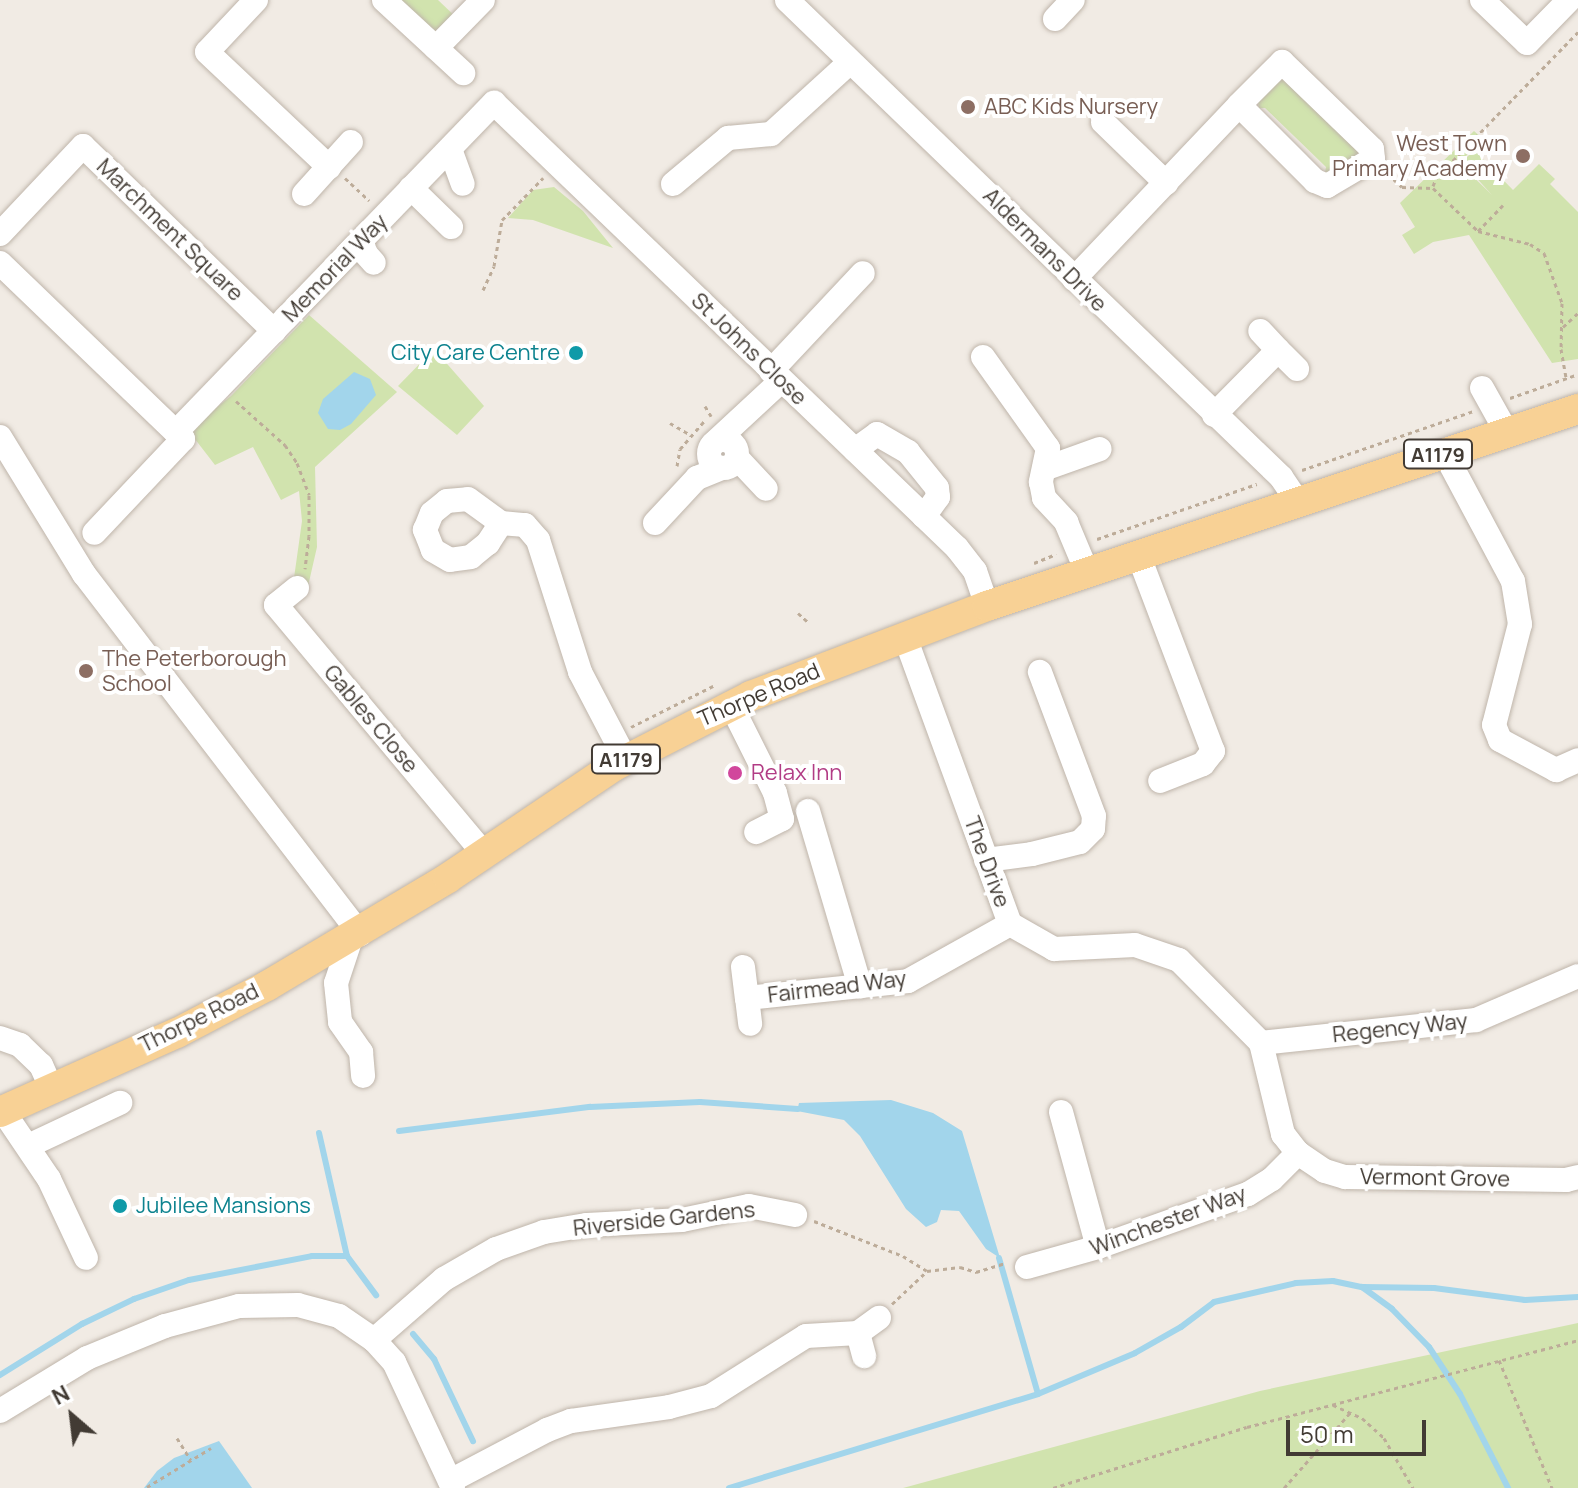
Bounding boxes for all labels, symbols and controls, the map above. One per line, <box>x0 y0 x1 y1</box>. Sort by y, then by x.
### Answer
place label: ABC Kids Nursery <box>984 94 1158 120</box>
marker: ABC Kids Nursery <box>959 98 977 116</box>
place label: West Town Primary Academy <box>1332 130 1507 182</box>
marker: West Town Primary Academy <box>1514 147 1532 165</box>
street label: Marchment Square <box>91 153 249 307</box>
street label: Aldermans Drive <box>978 183 1112 317</box>
street label: Memorial Way <box>277 208 393 328</box>
street label: St Johns Close <box>686 287 812 411</box>
place label: City Care Centre <box>391 340 560 366</box>
marker: City Care Centre <box>567 344 585 362</box>
road number: A1179 <box>1402 438 1474 470</box>
place label: The Peterborough School <box>102 645 287 696</box>
street label: Thorpe Road <box>694 658 824 732</box>
street label: Gables Close <box>318 660 424 778</box>
marker: The Peterborough School <box>77 662 95 680</box>
road number: A1179 <box>590 743 662 775</box>
place label: Relax Inn <box>751 760 842 786</box>
marker: Relax Inn <box>726 764 744 782</box>
street label: The Drive <box>958 813 1016 911</box>
street label: Fairmead Way <box>766 965 908 1009</box>
street label: Thorpe Road <box>135 978 263 1058</box>
street label: Regency Way <box>1331 1008 1469 1048</box>
street label: Vermont Grove <box>1360 1163 1510 1193</box>
street label: Winchester Way <box>1086 1181 1250 1261</box>
place label: Jubilee Mansions <box>136 1193 311 1219</box>
street label: Riverside Gardens <box>572 1196 756 1242</box>
marker: Jubilee Mansions <box>111 1197 129 1215</box>
north arrow <box>32 1376 112 1456</box>
text: N <box>47 1378 75 1412</box>
scale bar <box>1290 1404 1430 1454</box>
text: 50 m <box>1300 1417 1354 1450</box>

